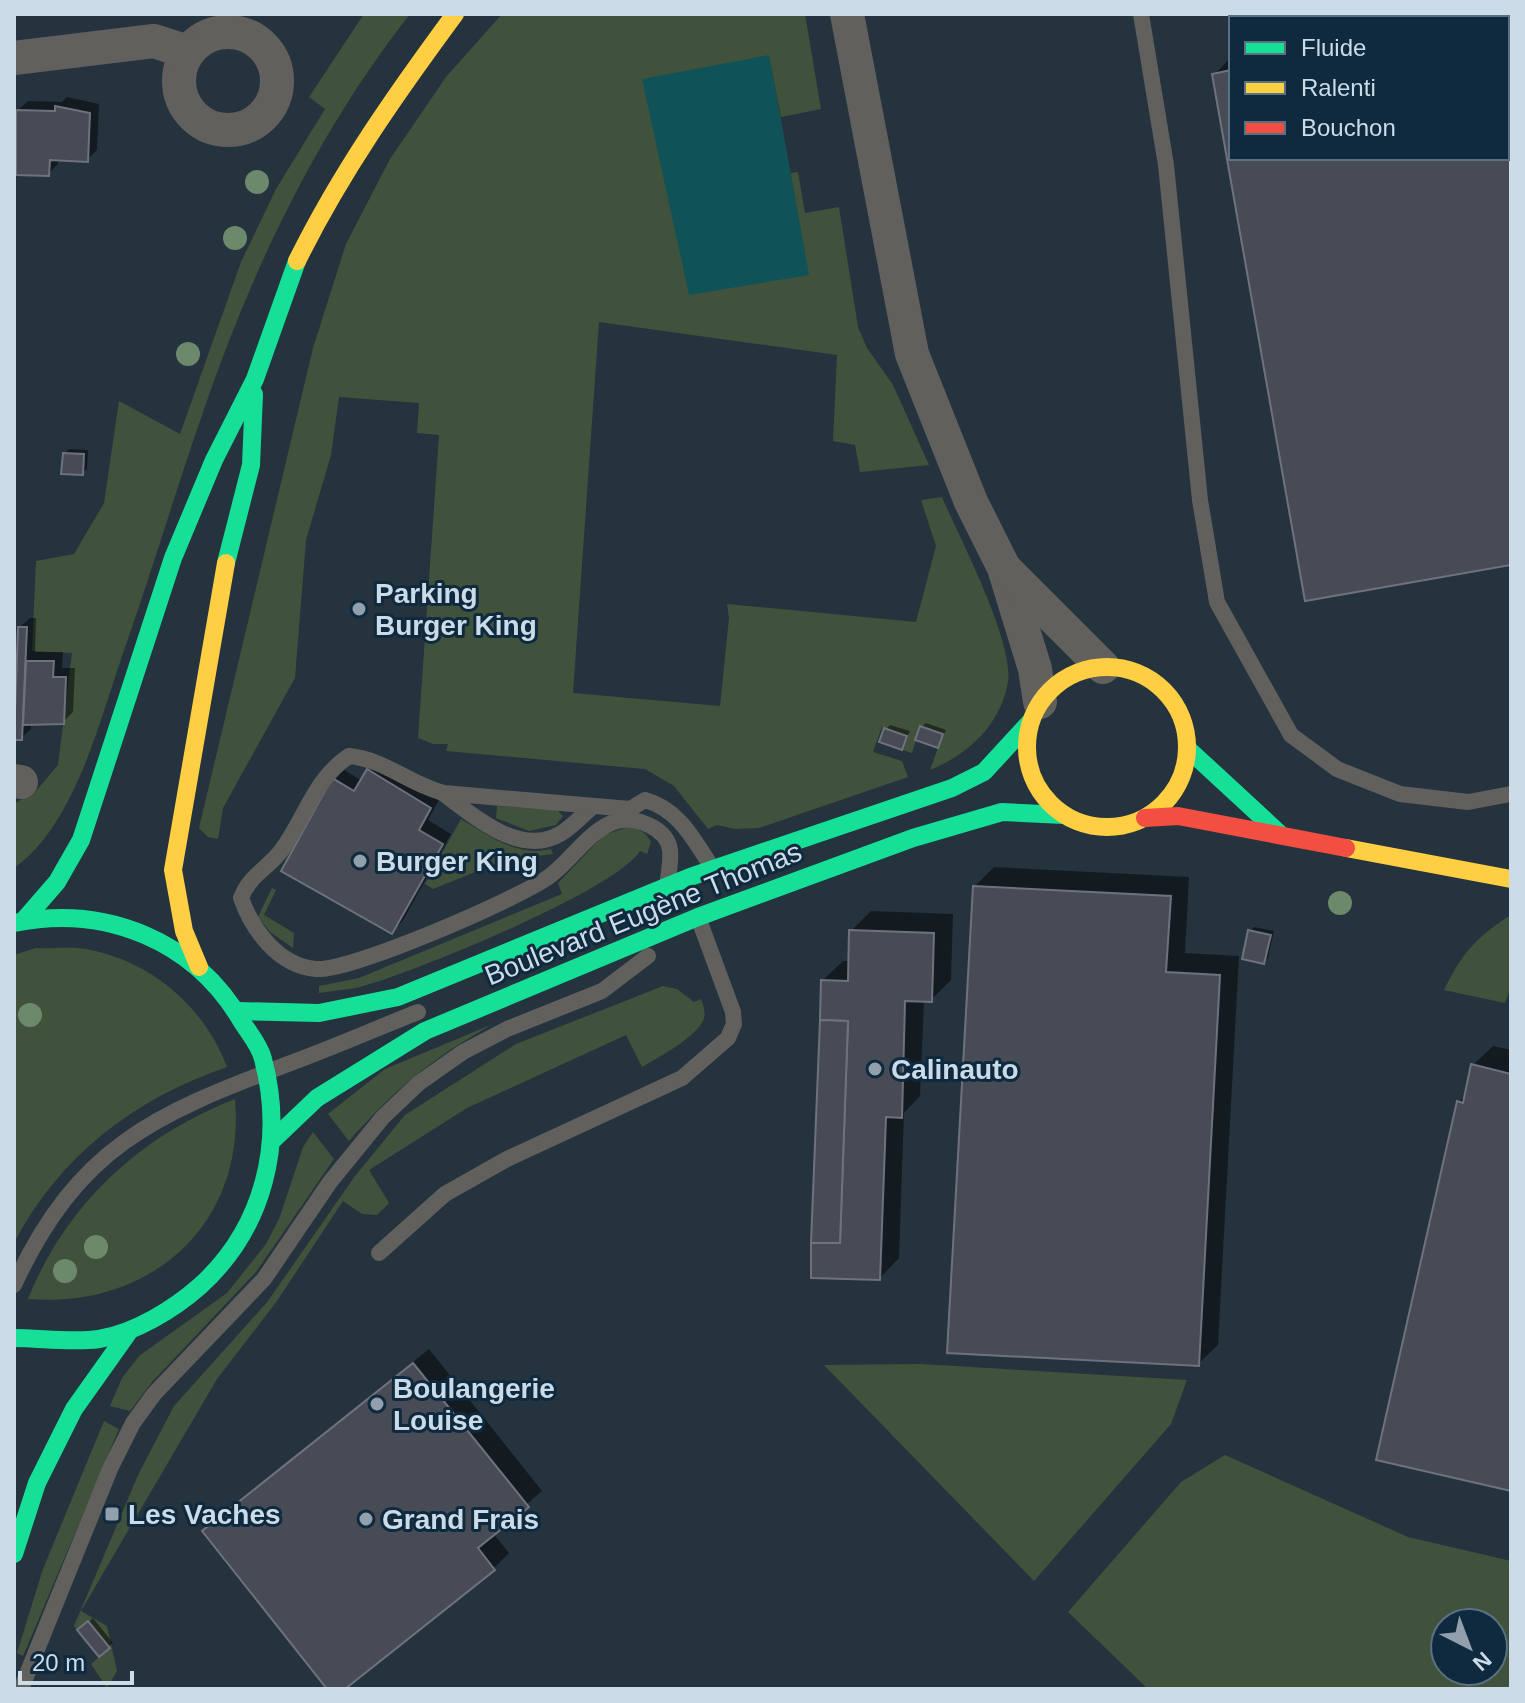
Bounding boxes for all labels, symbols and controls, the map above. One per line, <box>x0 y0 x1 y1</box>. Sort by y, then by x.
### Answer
legend <box>1229 16 1509 160</box>
text: Fluide <box>1301 34 1366 61</box>
text: Ralenti <box>1301 74 1376 101</box>
text: Bouchon <box>1301 114 1396 141</box>
place label: Parking Burger King <box>375 578 537 641</box>
marker: Parking Burger King <box>350 600 368 618</box>
street label: Boulevard Eugène Thomas <box>480 836 806 991</box>
place label: Burger King <box>376 846 538 877</box>
marker: Burger King <box>351 852 369 870</box>
place label: Calinauto <box>891 1054 1019 1085</box>
marker: Calinauto <box>866 1060 884 1078</box>
place label: Boulangerie Louise <box>393 1373 555 1436</box>
marker: Boulangerie Louise <box>368 1395 386 1413</box>
place label: Les Vaches <box>128 1499 281 1530</box>
place label: Grand Frais <box>382 1504 539 1535</box>
marker: Les Vaches <box>103 1505 121 1523</box>
marker: Grand Frais <box>357 1510 375 1528</box>
north arrow <box>1429 1607 1509 1687</box>
scale bar <box>20 1635 132 1685</box>
text: N <box>1468 1647 1496 1676</box>
text: 20 m <box>32 1649 85 1676</box>

